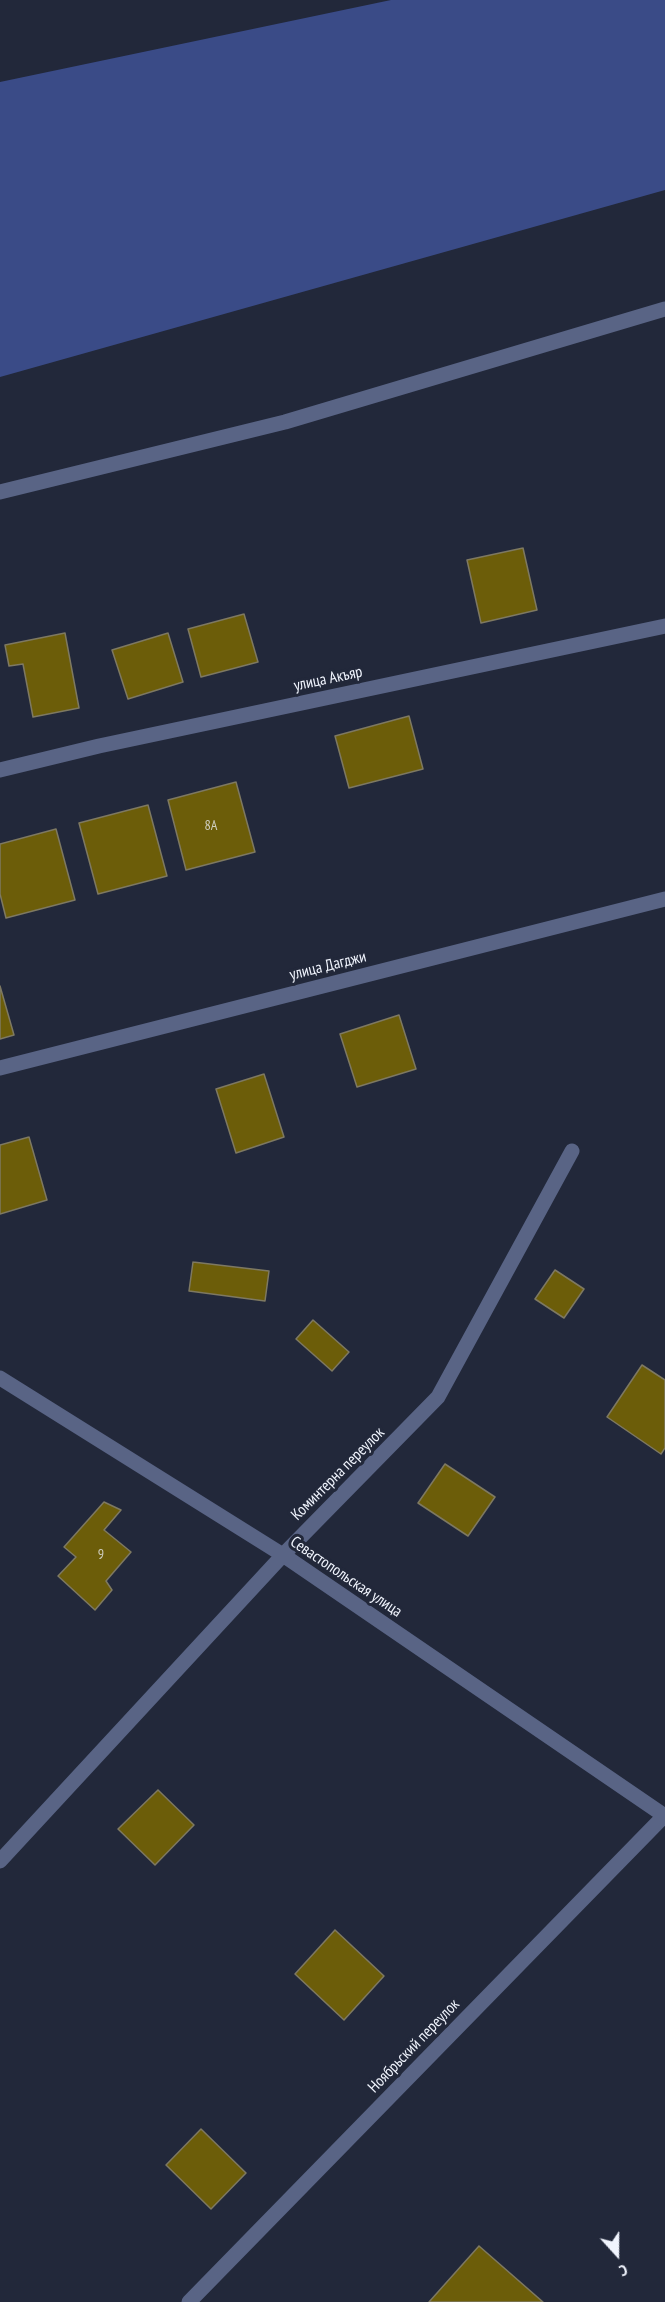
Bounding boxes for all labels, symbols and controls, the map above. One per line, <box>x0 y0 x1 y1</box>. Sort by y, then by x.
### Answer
street label: улица Акъяр <box>292 662 364 696</box>
house number: 8А <box>205 818 217 834</box>
street label: улица Дагджи <box>288 947 368 985</box>
street label: Коминтерна переулок <box>287 1423 389 1525</box>
street label: Севастопольская улица <box>286 1533 406 1621</box>
house number: 9 <box>98 1547 104 1563</box>
street label: Ноябрьский переулок <box>364 1995 464 2097</box>
north arrow <box>587 2224 647 2284</box>
text: С <box>616 2260 630 2281</box>

